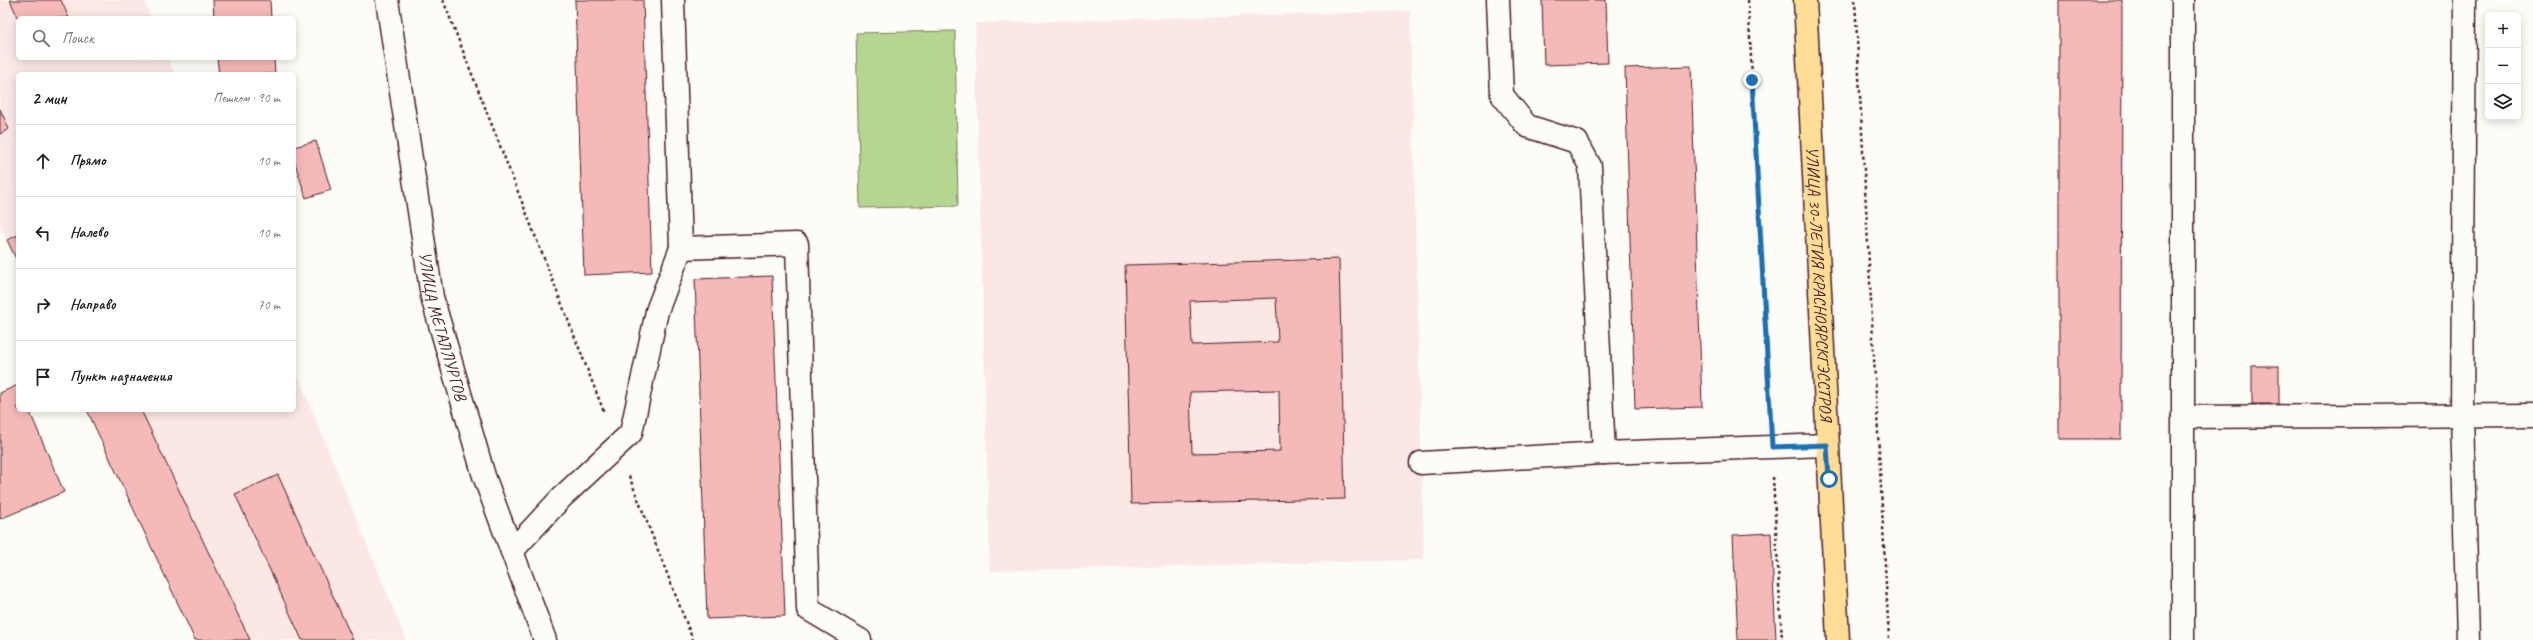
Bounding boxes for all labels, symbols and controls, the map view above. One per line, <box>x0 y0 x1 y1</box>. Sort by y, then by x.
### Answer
map controls <box>2485 12 2521 120</box>
button: + <box>2485 12 2521 48</box>
search box <box>16 16 296 60</box>
icon: search <box>30 27 52 49</box>
text: Поиск <box>62 29 94 48</box>
button: − <box>2485 48 2521 84</box>
route end <box>1743 71 1761 89</box>
button: layers <box>2485 84 2521 120</box>
text: 2 мин <box>32 88 67 109</box>
text: Пешком · 90 m <box>213 90 280 106</box>
street label: УЛИЦА 30-ЛЕТИЯ КРАСНОЯРСКГЭССТРОЯ <box>1802 146 1837 424</box>
icon: ahead <box>32 150 54 172</box>
text: Прямо <box>70 151 106 170</box>
text: 10 m <box>258 153 280 169</box>
icon: left <box>32 222 54 244</box>
text: Налево <box>70 223 108 242</box>
text: 10 m <box>258 225 280 241</box>
street label: УЛИЦА МЕТАЛЛУРГОВ <box>415 250 472 404</box>
icon: right <box>32 294 54 316</box>
text: Направо <box>70 295 116 314</box>
text: 70 m <box>258 297 280 313</box>
icon: arrive <box>32 366 54 388</box>
text: Пункт назначения <box>70 367 172 386</box>
route start <box>1820 470 1838 488</box>

